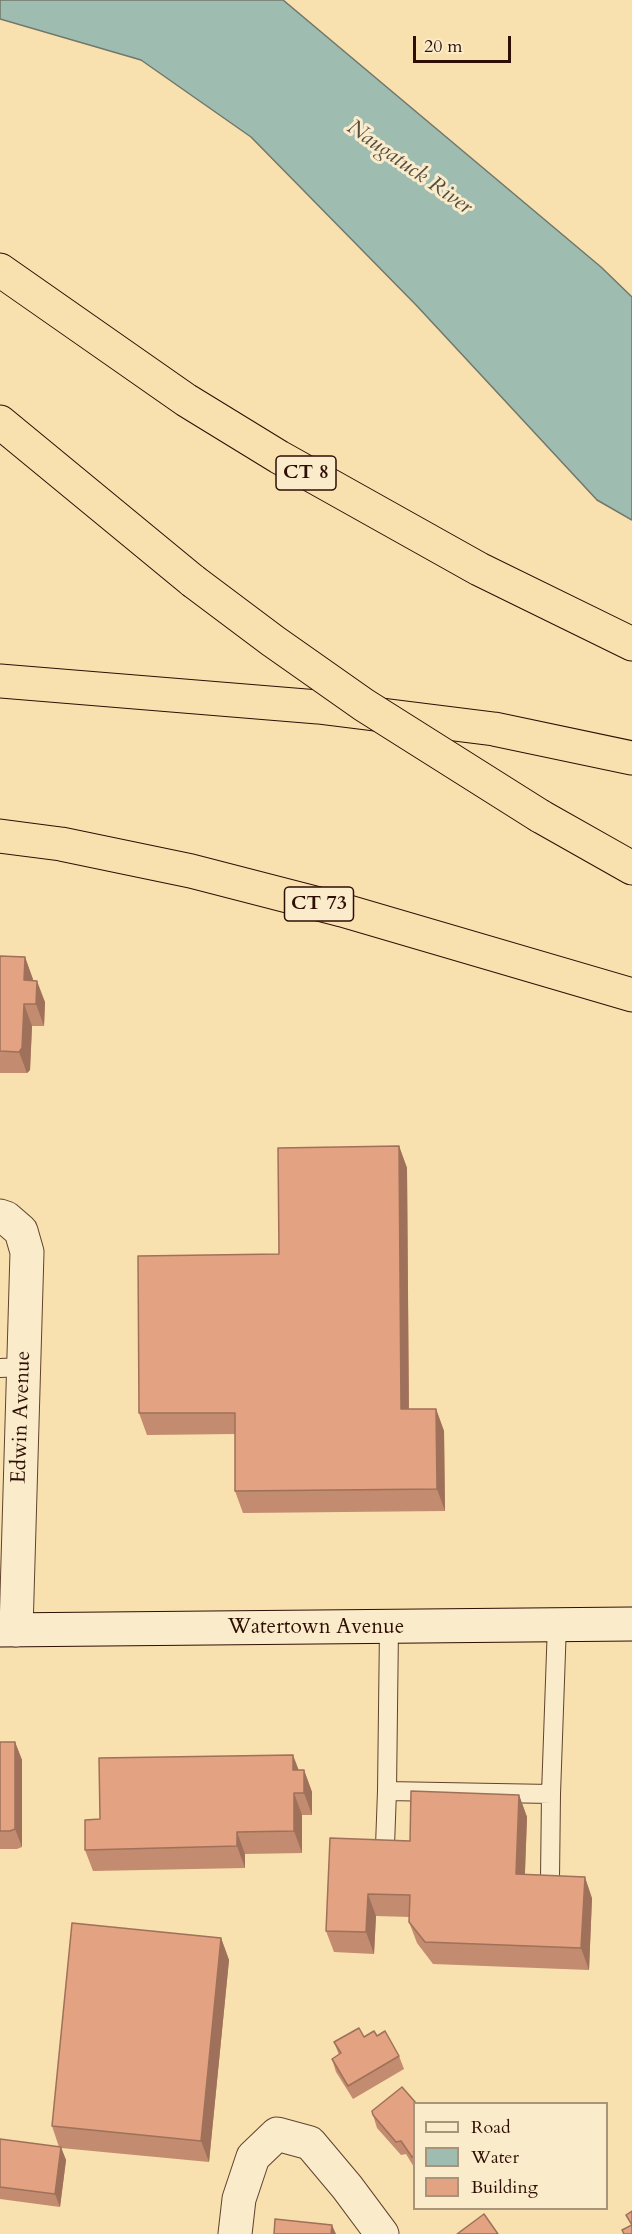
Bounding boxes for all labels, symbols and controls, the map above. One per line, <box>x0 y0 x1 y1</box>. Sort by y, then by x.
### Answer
scale bar <box>416 24 514 62</box>
text: 20 m <box>424 34 463 59</box>
water label: Naugatuck River <box>341 115 477 221</box>
road number: CT 8 <box>276 456 336 490</box>
road number: CT 73 <box>284 887 354 921</box>
street label: Edwin Avenue <box>7 1350 37 1484</box>
street label: Watertown Avenue <box>228 1615 404 1641</box>
legend <box>413 2102 608 2210</box>
text: Road <box>471 2115 511 2140</box>
text: Water <box>471 2145 519 2170</box>
text: Building <box>471 2175 538 2200</box>

